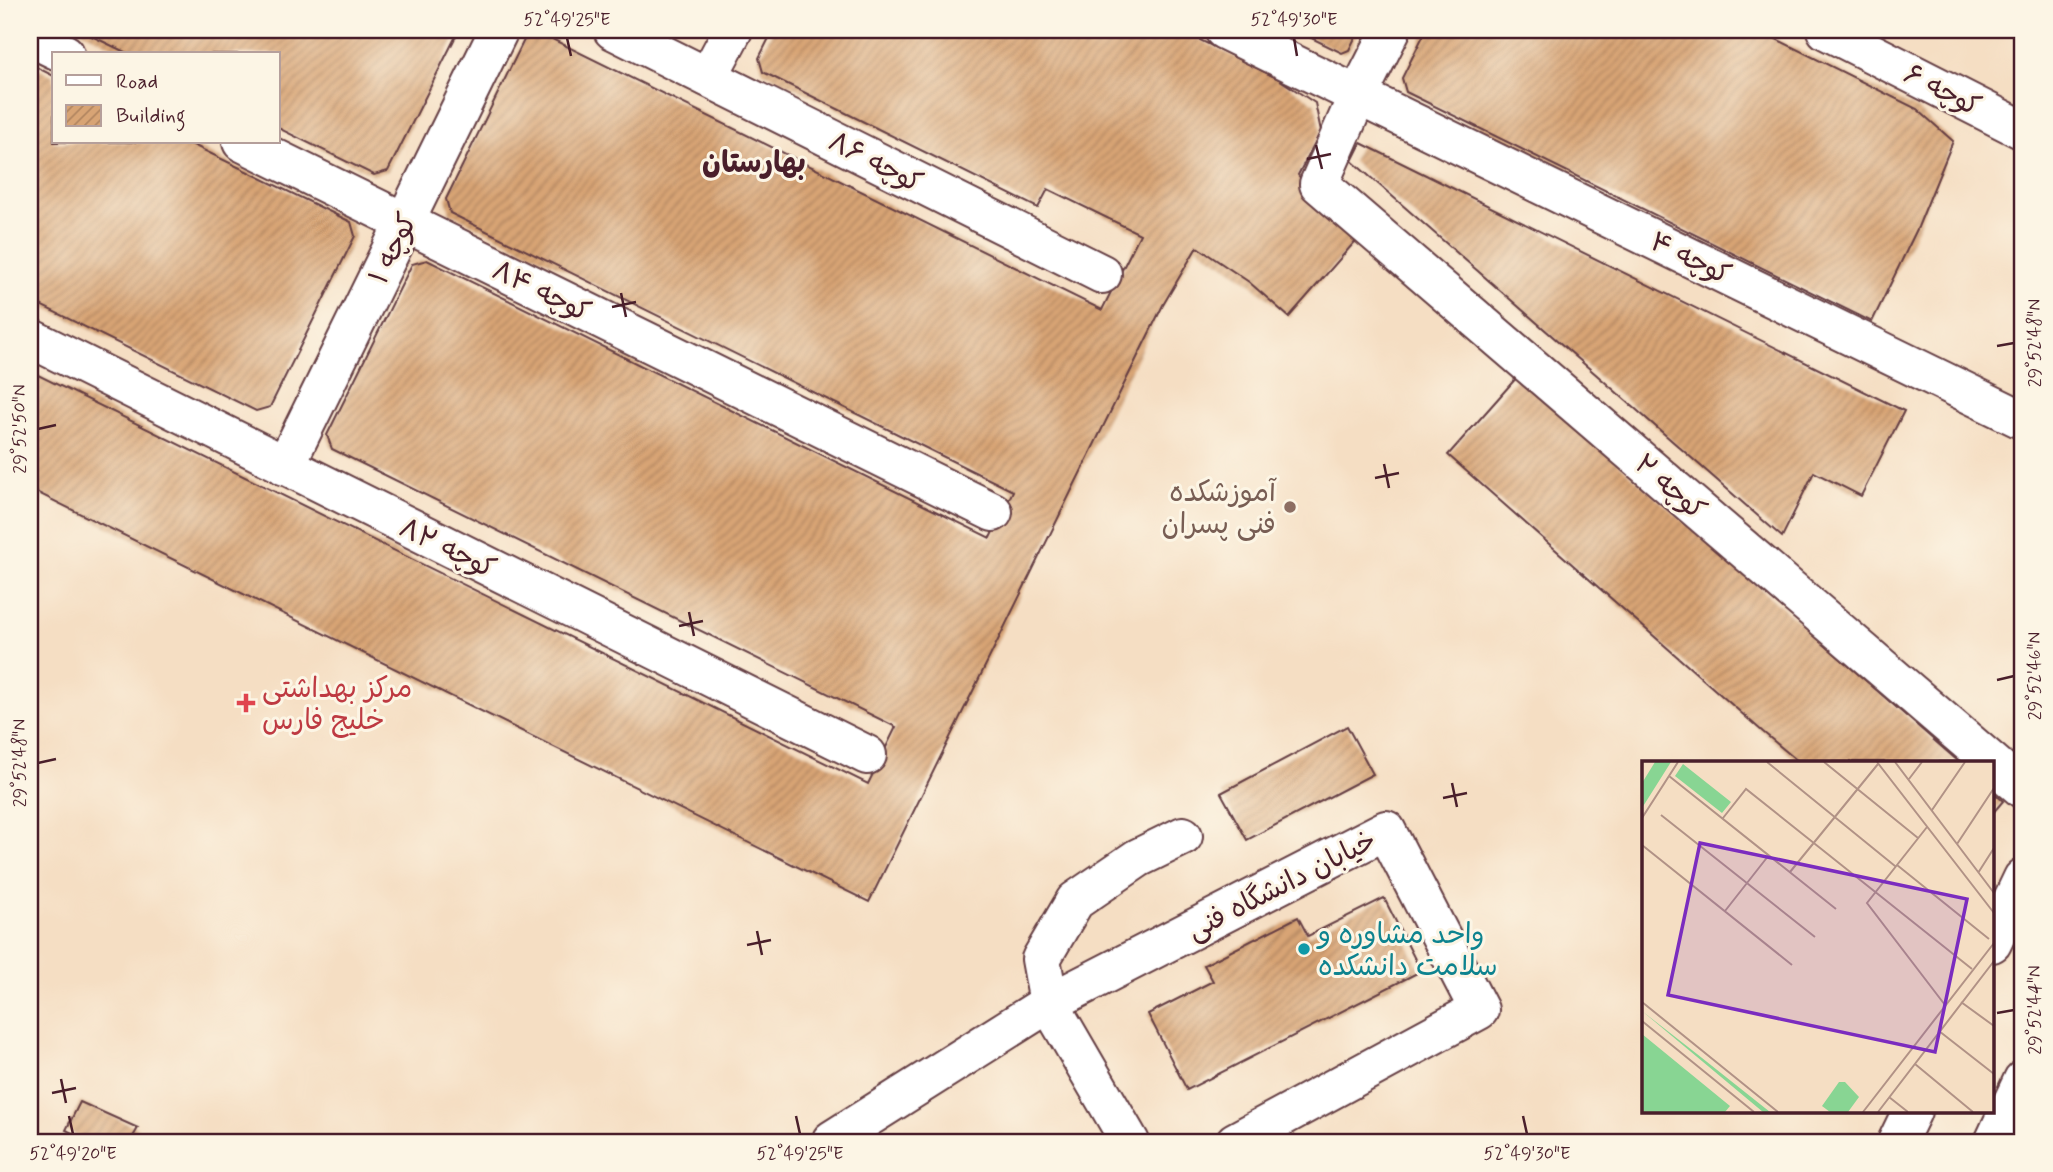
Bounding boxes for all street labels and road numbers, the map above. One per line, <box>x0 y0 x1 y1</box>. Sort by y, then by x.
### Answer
street label: کوچه ۶ <box>1897 56 1987 126</box>
street label: کوچه ۸۶ <box>821 124 928 203</box>
street label: کوچه ۱ <box>361 207 427 291</box>
street label: کوچه ۴ <box>1643 224 1737 295</box>
street label: کوچه ۸۴ <box>486 253 596 332</box>
street label: کوچه ۲ <box>1626 447 1713 529</box>
street label: کوچه ۸۲ <box>392 510 501 588</box>
street label: خیابان دانشگاه فنی <box>1181 823 1383 950</box>

